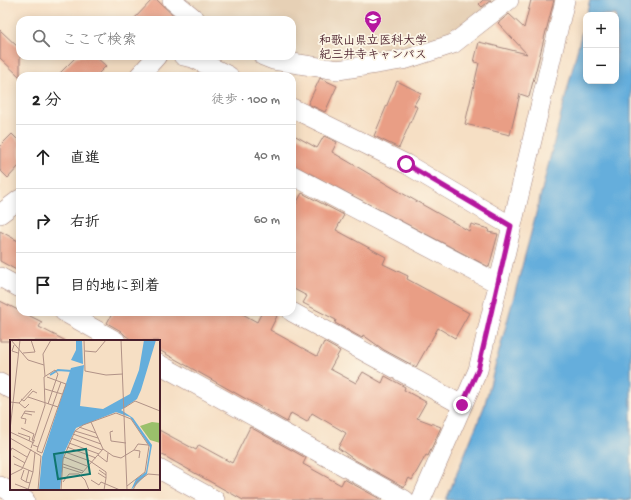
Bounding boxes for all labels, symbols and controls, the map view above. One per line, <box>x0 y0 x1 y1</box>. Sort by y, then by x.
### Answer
school or university icon: 和歌山県立医科大学 紀三井寺キャンパス <box>363 9 383 34</box>
map controls <box>583 12 619 84</box>
button: + <box>583 12 619 48</box>
search box <box>16 16 296 60</box>
icon: search <box>30 27 52 49</box>
text: ここで検索 <box>62 32 137 50</box>
place label: 和歌山県立医科大学 紀三井寺キャンパス <box>319 34 427 63</box>
button: − <box>583 48 619 84</box>
text: 2 分 <box>32 92 61 112</box>
text: 徒歩 · 100 m <box>211 93 280 108</box>
icon: ahead <box>32 146 54 168</box>
text: 40 m <box>254 149 280 164</box>
text: 直進 <box>70 150 100 168</box>
route start <box>397 155 415 173</box>
icon: right <box>32 210 54 232</box>
text: 60 m <box>254 213 280 228</box>
text: 右折 <box>70 214 100 232</box>
icon: arrive <box>32 274 54 296</box>
text: 目的地に到着 <box>70 278 160 296</box>
inset map <box>10 340 160 490</box>
route end <box>453 396 471 414</box>

